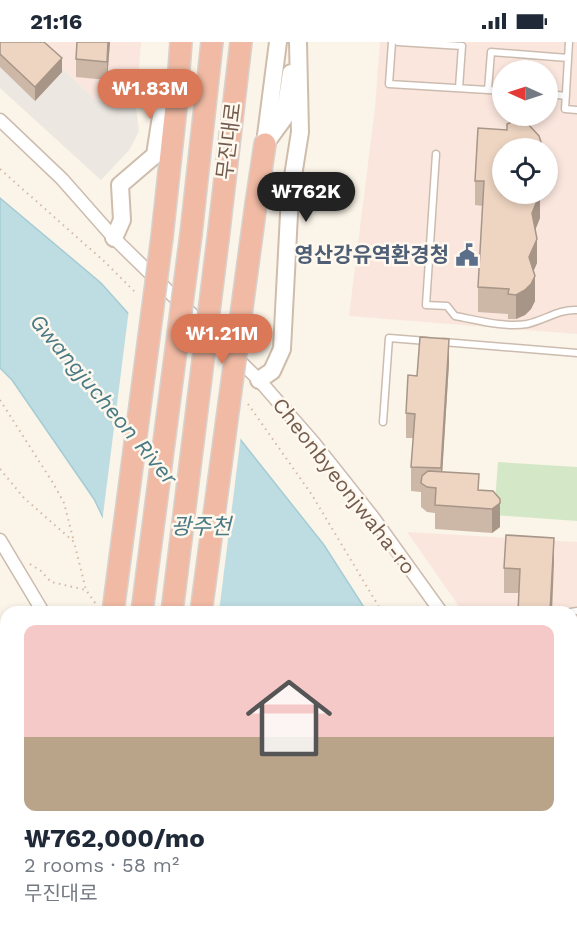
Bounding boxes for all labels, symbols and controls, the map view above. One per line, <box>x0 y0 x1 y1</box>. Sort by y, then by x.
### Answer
text: 21:16 <box>30 9 82 34</box>
north arrow <box>492 60 558 126</box>
map controls <box>492 60 558 204</box>
pin: ₩1.83M <box>101 69 199 120</box>
text: ₩1.83M <box>112 76 188 100</box>
street label: 무진대로 <box>211 101 246 181</box>
button: locate <box>492 138 558 204</box>
pin: ₩762K <box>264 172 348 223</box>
text: ₩762K <box>271 179 341 203</box>
place label: 영산강유역환경청 <box>294 242 449 267</box>
public building icon: 영산강유역환경청 <box>454 242 480 268</box>
water label: Gwangjucheon River <box>25 309 183 491</box>
pin: ₩1.21M <box>173 314 271 365</box>
text: ₩1.21M <box>185 321 259 345</box>
street label: Cheonbyeonjwaha-ro <box>268 392 421 579</box>
water label: 광주천 <box>171 514 234 539</box>
icon: home <box>235 664 343 772</box>
text: ₩762,000/mo <box>24 823 205 853</box>
text: 2 rooms · 58 m² <box>24 853 179 877</box>
text: 무진대로 <box>24 881 98 905</box>

